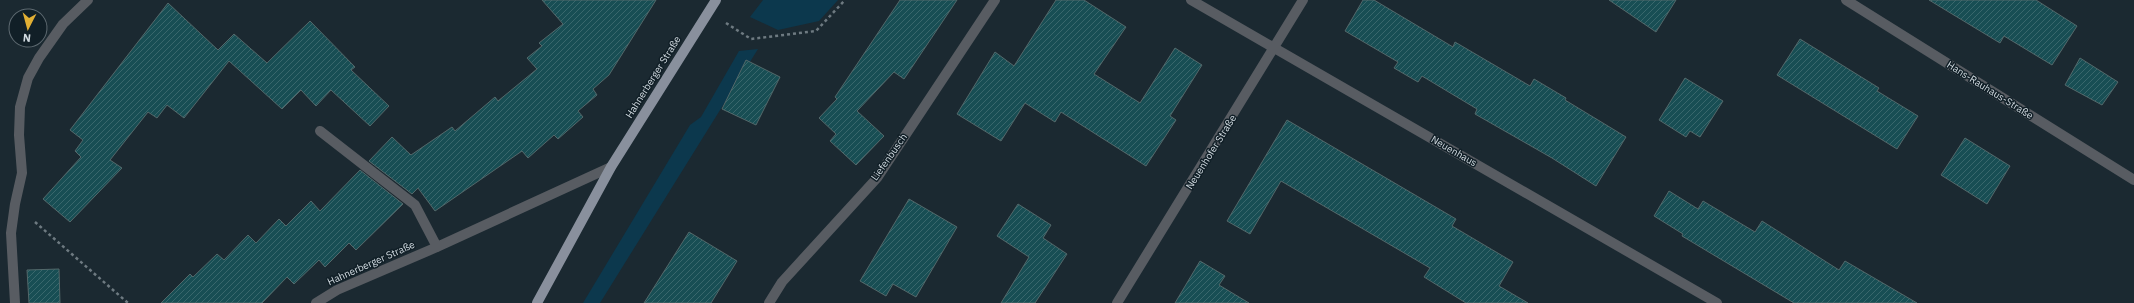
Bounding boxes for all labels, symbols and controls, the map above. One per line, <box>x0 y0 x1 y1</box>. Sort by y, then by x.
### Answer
north arrow <box>8 8 48 48</box>
text: N <box>22 31 32 45</box>
street label: Hahnerberger Straße <box>622 33 684 121</box>
street label: Hans-Rauhaus-Straße <box>1944 58 2036 122</box>
street label: Neuenhofer Straße <box>1183 112 1239 192</box>
street label: Liefenbusch <box>868 131 910 183</box>
street label: Neuenhaus <box>1429 133 1479 169</box>
street label: Hahnerberger Straße <box>325 238 417 288</box>

